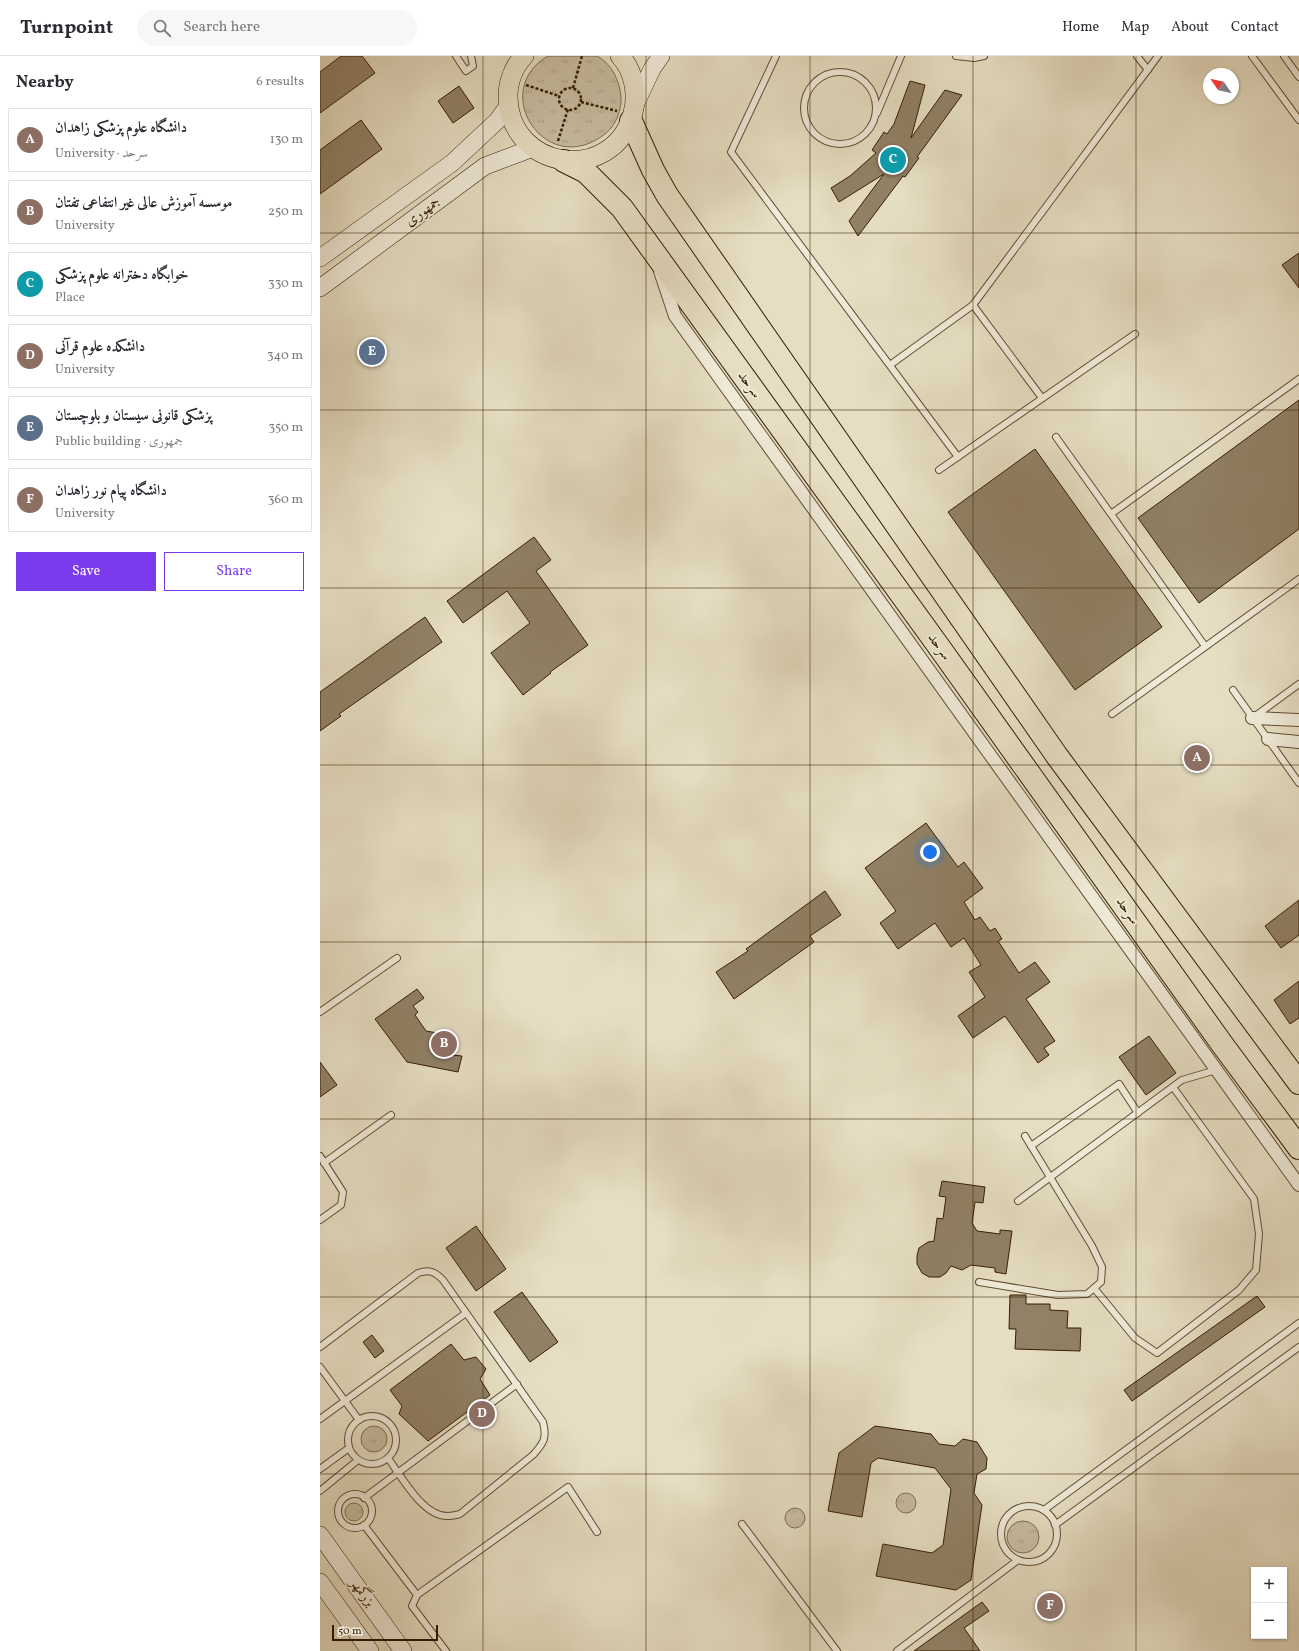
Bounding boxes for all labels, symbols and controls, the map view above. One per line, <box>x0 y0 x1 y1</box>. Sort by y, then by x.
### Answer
search box <box>137 10 417 46</box>
text: Turnpoint <box>20 15 113 41</box>
icon: search <box>151 17 173 39</box>
text: Search here <box>183 17 260 38</box>
text: Home <box>1062 18 1099 37</box>
text: Map <box>1121 18 1149 37</box>
text: About <box>1171 18 1209 37</box>
text: Contact <box>1231 18 1279 37</box>
north arrow <box>1203 68 1239 104</box>
text: Nearby <box>16 71 74 94</box>
text: 6 results <box>256 73 304 91</box>
text: دانشگاه علوم پزشکی زاهدان <box>55 118 187 139</box>
text: A <box>25 131 35 149</box>
text: 130 m <box>270 131 303 149</box>
text: University · سرحد <box>55 145 148 163</box>
pin: C <box>880 145 906 175</box>
street label: جمهوری <box>401 192 445 232</box>
text: موسسه آموزش عالی غیر انتفاعی تفتان <box>55 193 232 214</box>
text: B <box>26 203 34 221</box>
text: 250 m <box>268 203 303 221</box>
text: University <box>55 217 115 235</box>
text: خوابگاه دخترانه علوم پزشکی <box>55 265 189 286</box>
text: C <box>26 275 34 293</box>
text: 330 m <box>268 275 303 293</box>
text: Place <box>55 289 85 307</box>
text: دانشکده علوم قرآنی <box>55 337 145 358</box>
pin: E <box>359 337 385 367</box>
text: D <box>25 347 35 365</box>
text: 340 m <box>267 347 303 365</box>
text: University <box>55 361 115 379</box>
street label: سرحد <box>732 367 766 403</box>
text: پزشکی قانونی سیستان و بلوچستان <box>55 406 212 427</box>
text: E <box>26 419 34 437</box>
text: 350 m <box>268 419 303 437</box>
text: Public building · جمهوری <box>55 433 183 451</box>
text: دانشگاه پیام نور زاهدان <box>55 481 167 502</box>
text: F <box>26 491 34 509</box>
text: 360 m <box>268 491 303 509</box>
text: University <box>55 505 115 523</box>
button: Save <box>16 552 156 591</box>
button: Share <box>164 552 304 591</box>
street label: سرحد <box>922 629 956 665</box>
pin: A <box>1184 743 1210 773</box>
your location <box>920 842 940 862</box>
street label: سرحد <box>1110 893 1144 929</box>
pin: B <box>431 1029 457 1059</box>
pin: D <box>469 1399 495 1429</box>
map controls <box>1251 1567 1287 1639</box>
button: + <box>1251 1567 1287 1603</box>
street label: بزرگمهر <box>343 1572 381 1612</box>
pin: F <box>1037 1591 1063 1621</box>
button: − <box>1251 1603 1287 1639</box>
scale bar <box>332 1623 438 1642</box>
text: 50 m <box>338 1624 362 1639</box>

